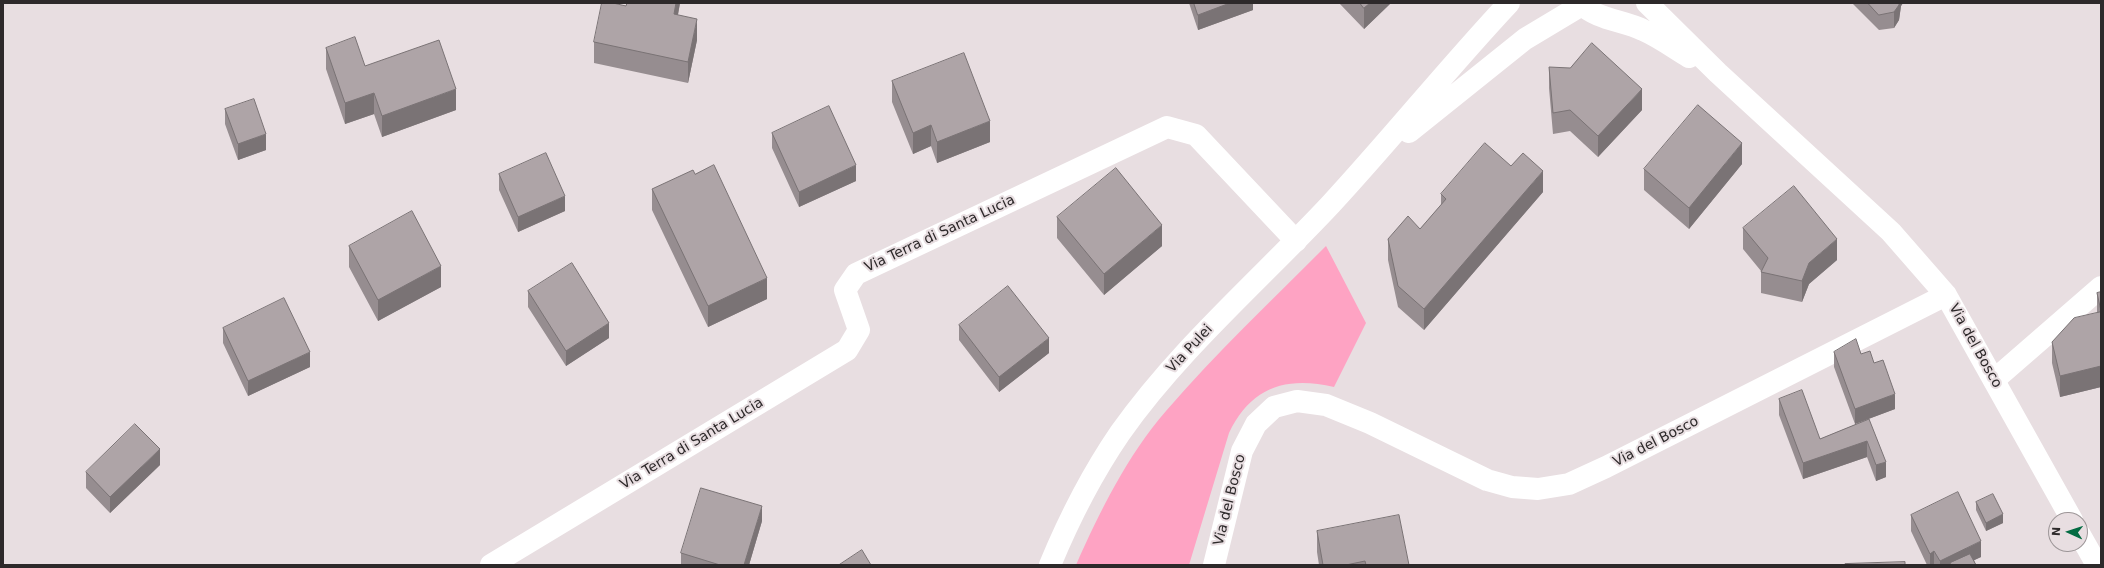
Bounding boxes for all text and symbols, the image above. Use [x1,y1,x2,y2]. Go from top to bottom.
street label: Via Terra di Santa Lucia [862,192,1018,276]
street label: Via del Bosco [1945,301,2005,391]
street label: Via Pulei [1164,321,1216,377]
street label: Via Terra di Santa Lucia [617,395,767,493]
street label: Via del Bosco [1610,413,1702,471]
street label: Via del Bosco [1211,452,1249,548]
north arrow [2048,512,2088,552]
text: N [2050,526,2063,536]

